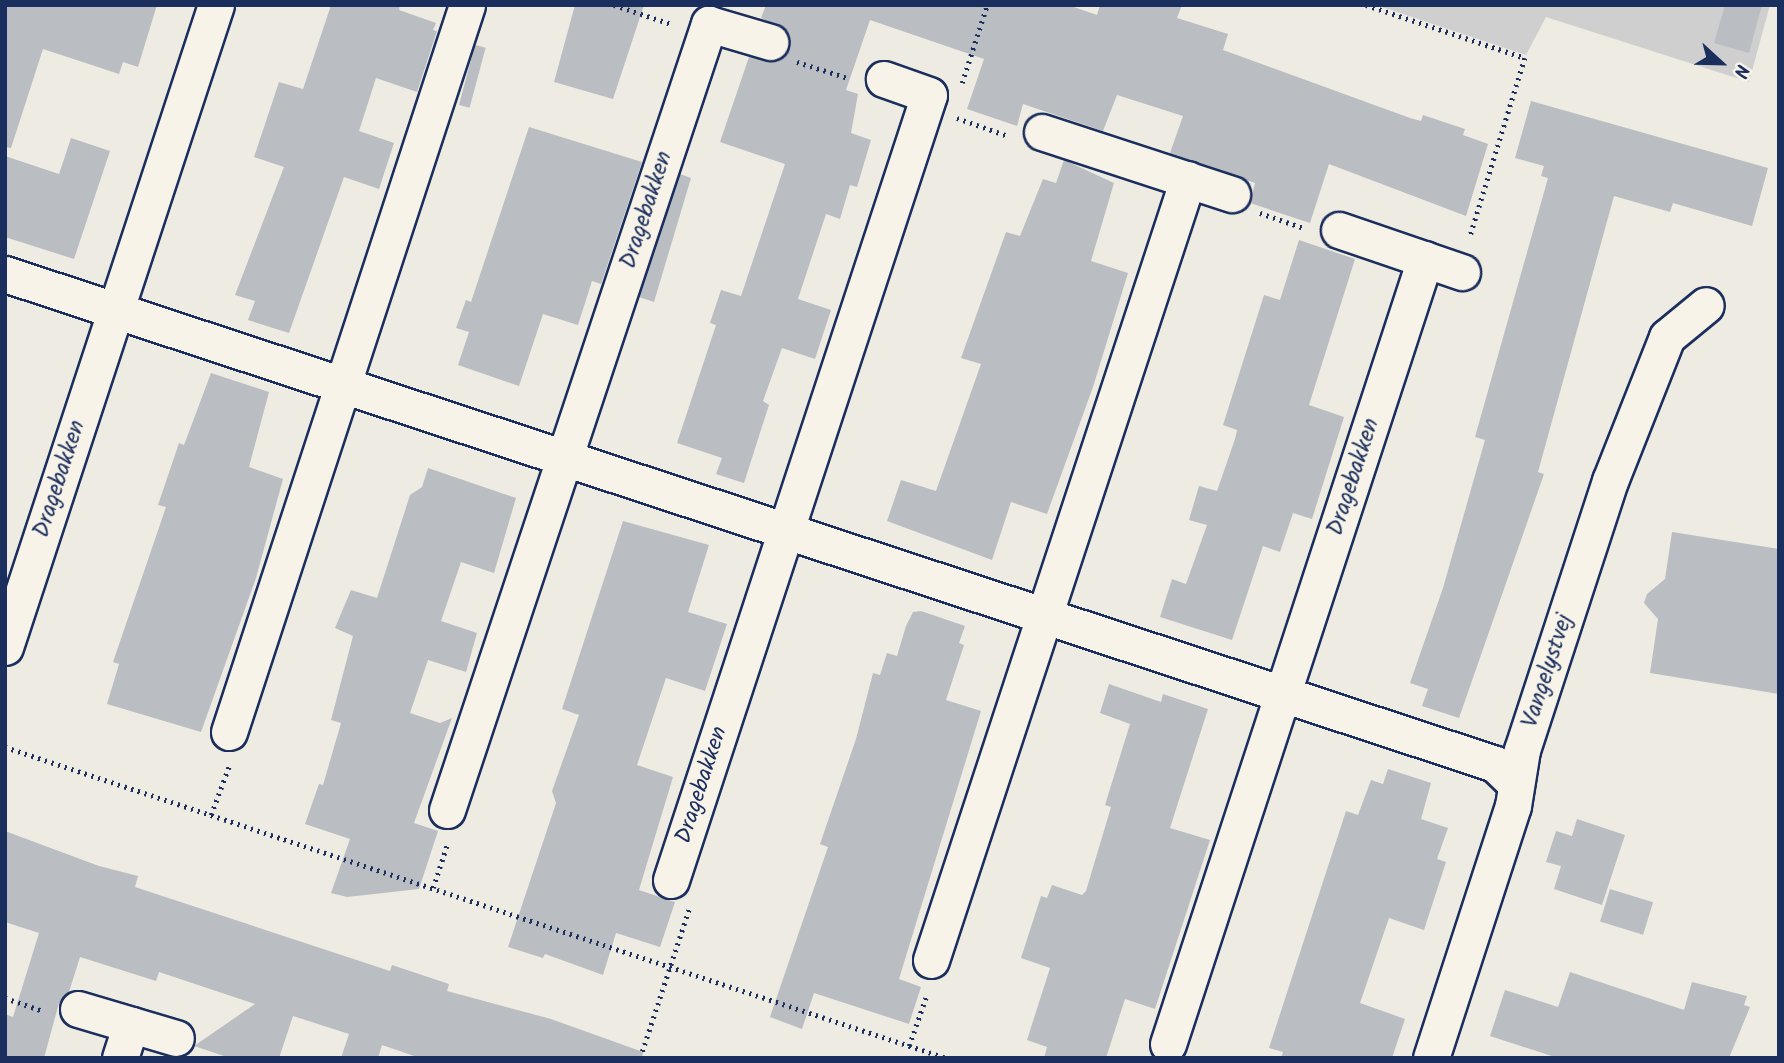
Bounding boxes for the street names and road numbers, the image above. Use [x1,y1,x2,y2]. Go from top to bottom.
street label: Dragebakken [615,148,679,272]
street label: Dragebakken [1322,415,1386,539]
street label: Dragebakken [28,417,92,541]
street label: Vangelystvej [1517,611,1579,731]
street label: Dragebakken [670,723,734,847]

